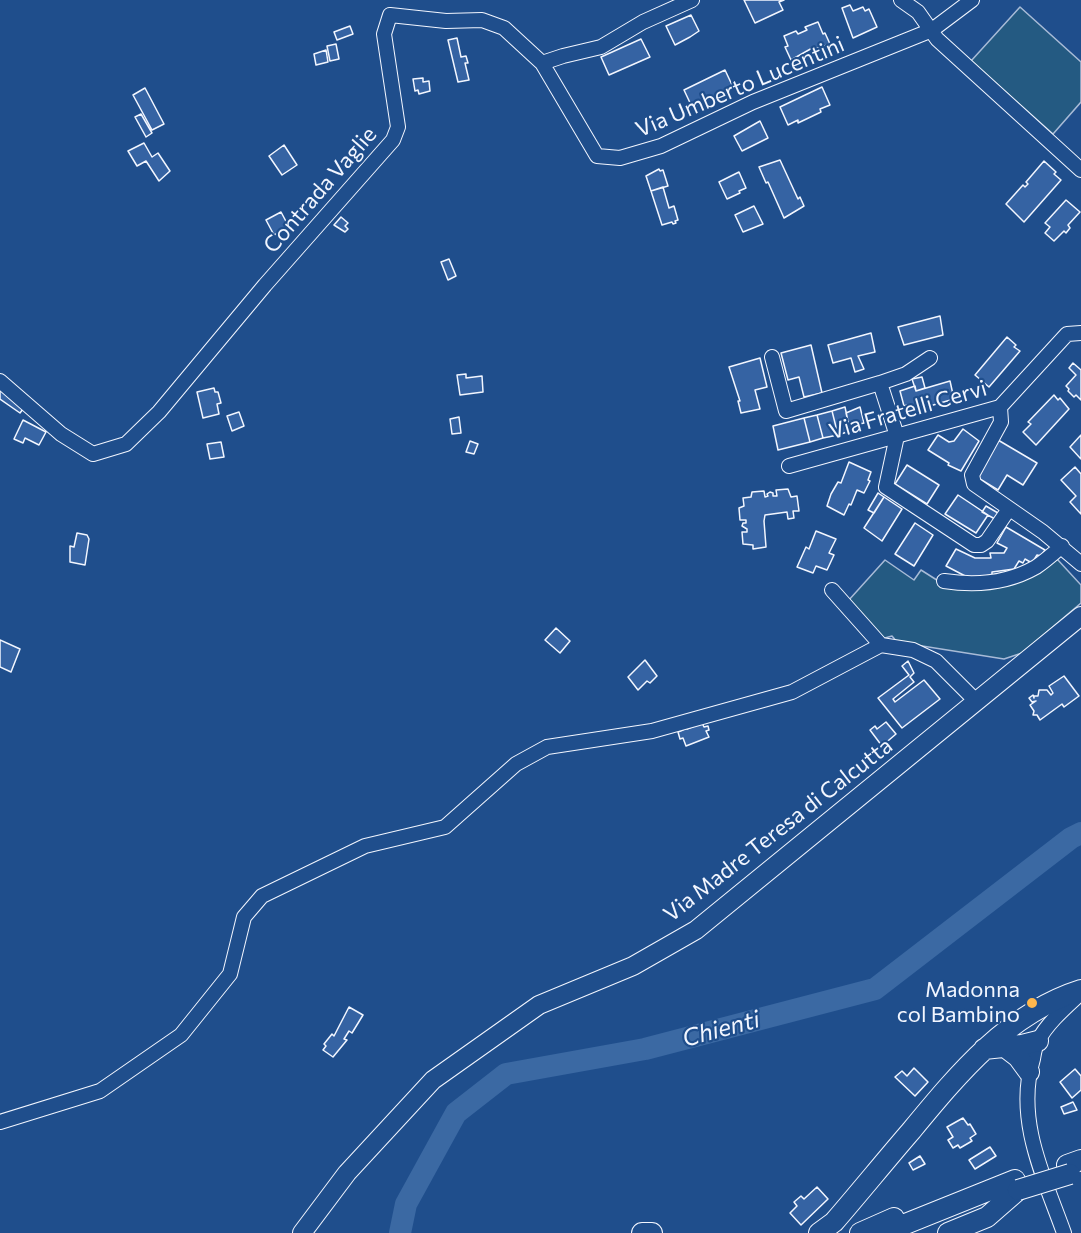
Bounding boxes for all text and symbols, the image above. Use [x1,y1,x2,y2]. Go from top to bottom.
street label: Via Umberto Lucentini [632,31,848,143]
street label: Contrada Vaglie [258,122,382,258]
street label: Via Fratelli Cervi [826,375,990,445]
street label: Via Madre Teresa di Calcutta [658,732,898,928]
place label: Madonna col Bambino [897,977,1020,1028]
marker: Madonna col Bambino [1025,996,1039,1010]
water label: Chienti [679,1005,763,1053]

